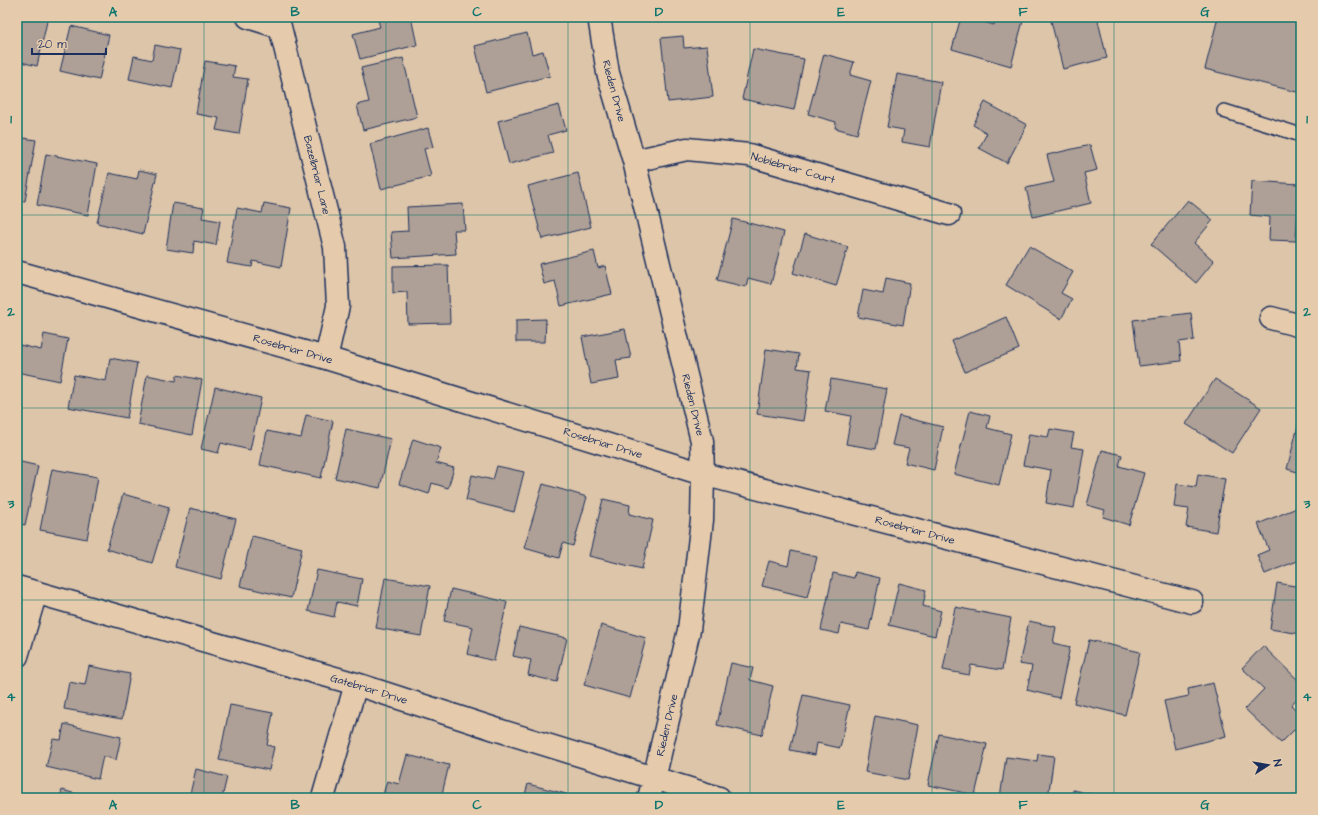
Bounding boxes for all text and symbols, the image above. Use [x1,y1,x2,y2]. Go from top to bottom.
text: A [109,3,118,21]
text: B [290,3,300,21]
text: C [472,3,482,21]
text: D [655,3,664,21]
text: E [837,3,845,21]
text: F [1018,3,1028,21]
text: G [1200,3,1210,21]
scale bar [32,30,106,56]
text: 20 m [38,36,67,53]
street label: Rieden Drive [599,58,629,124]
text: 1 [10,110,12,128]
text: 1 [1306,110,1308,128]
street label: Bazelbriar Lane [300,134,334,216]
street label: Noblebriar Court [749,149,837,187]
text: 2 [6,303,15,321]
text: 2 [1302,303,1311,321]
street label: Rosebriar Drive [252,330,335,368]
street label: Rieden Drive [678,372,708,438]
street label: Rosebriar Drive [562,424,644,462]
text: 3 [7,495,15,513]
text: 3 [1303,495,1311,513]
street label: Rosebriar Drive [873,512,957,548]
street label: Gatebriar Drive [328,670,410,708]
text: 4 [7,688,16,706]
text: 4 [1303,688,1312,706]
street label: Rieden Drive [653,692,681,758]
north arrow [1248,745,1288,785]
text: N [1269,758,1285,768]
text: A [109,796,118,814]
text: B [290,796,300,814]
text: C [472,796,482,814]
text: D [655,796,664,814]
text: E [837,796,845,814]
text: F [1018,796,1028,814]
text: G [1200,796,1210,814]

